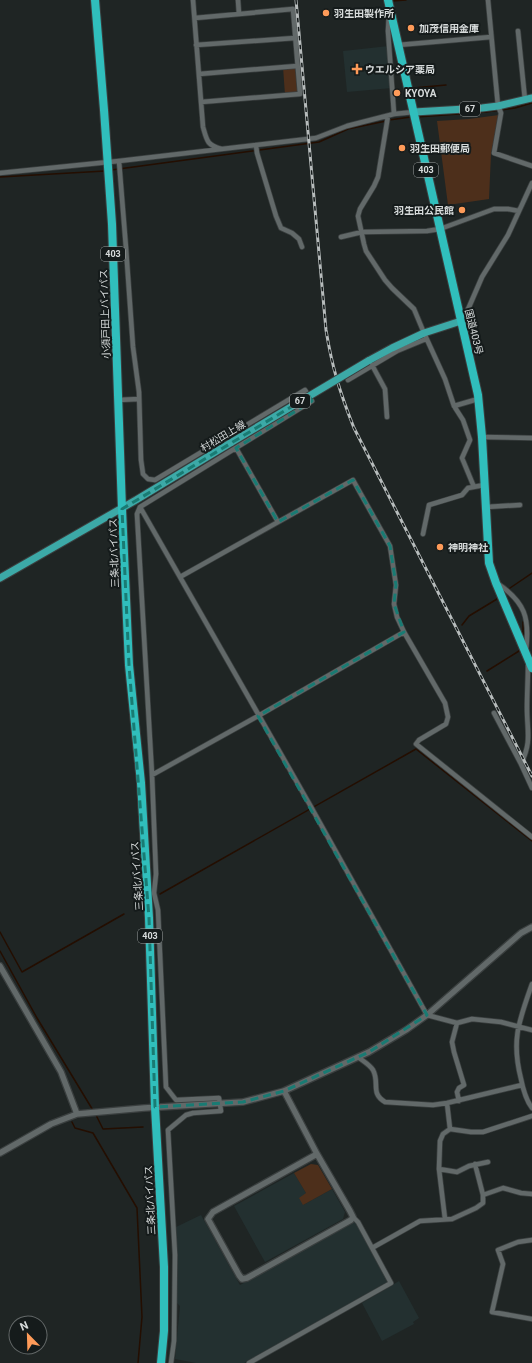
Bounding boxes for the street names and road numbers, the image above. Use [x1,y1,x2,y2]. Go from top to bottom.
road number: 67 [460,102,480,116]
road number: 403 [414,163,438,177]
road number: 403 [101,247,125,261]
street label: 小須戸田上バイパス [98,269,112,359]
street label: 国道403号 [463,308,485,356]
road number: 67 [290,394,310,408]
street label: 村松田上線 [199,418,247,454]
street label: 三条北バイパス [107,518,121,588]
street label: 三条北バイパス [129,841,145,911]
road number: 403 [138,929,162,943]
street label: 三条北バイパス [143,1165,157,1235]

